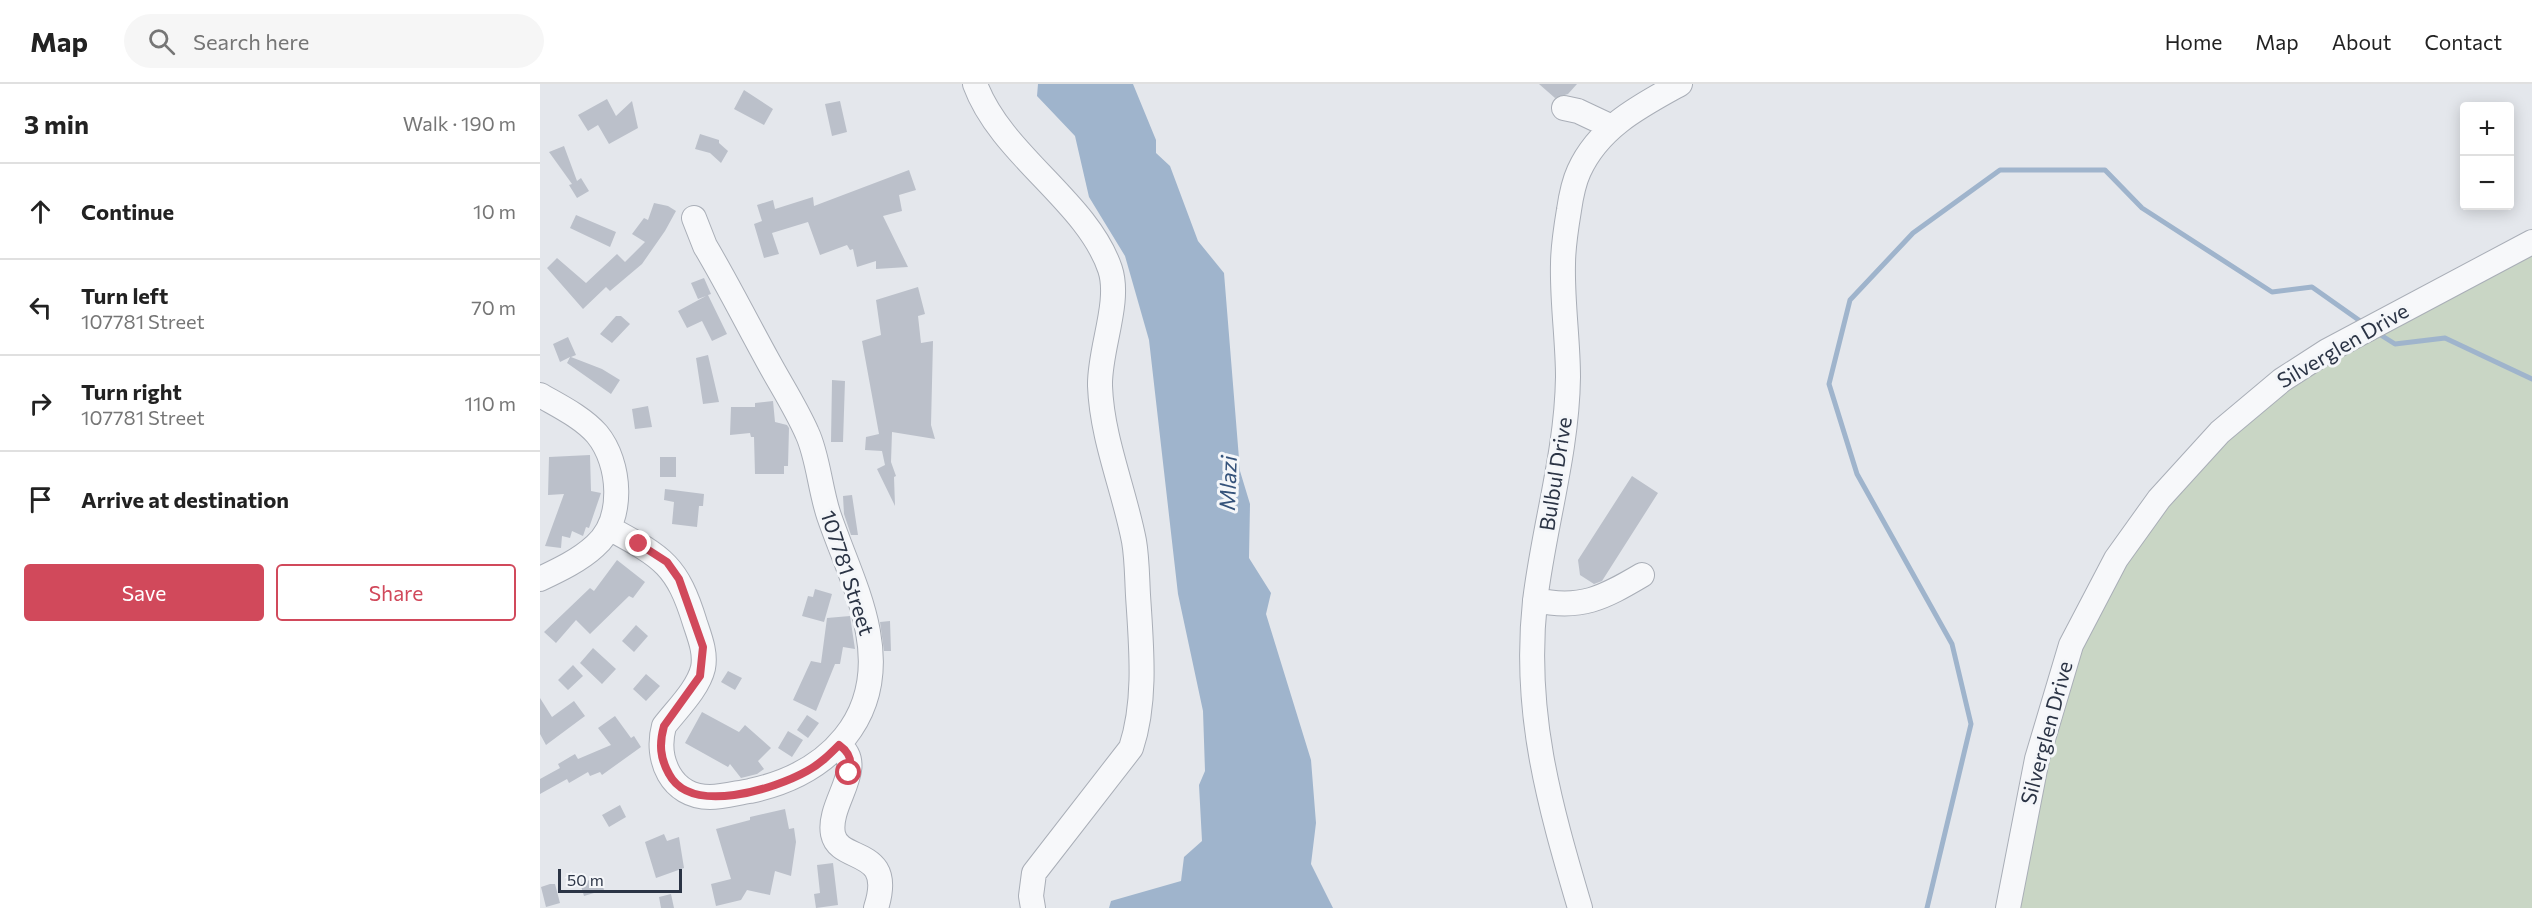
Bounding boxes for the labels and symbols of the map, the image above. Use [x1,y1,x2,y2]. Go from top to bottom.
street label: Silverglen Drive [2272,297,2412,392]
street label: Bulbul Drive [1533,415,1576,532]
water label: Mlazi [1213,454,1242,511]
street label: 107781 Street [816,507,880,638]
route end [625,530,651,556]
street label: Silverglen Drive [2014,658,2077,807]
route start [835,759,861,785]
scale bar [558,866,682,894]

